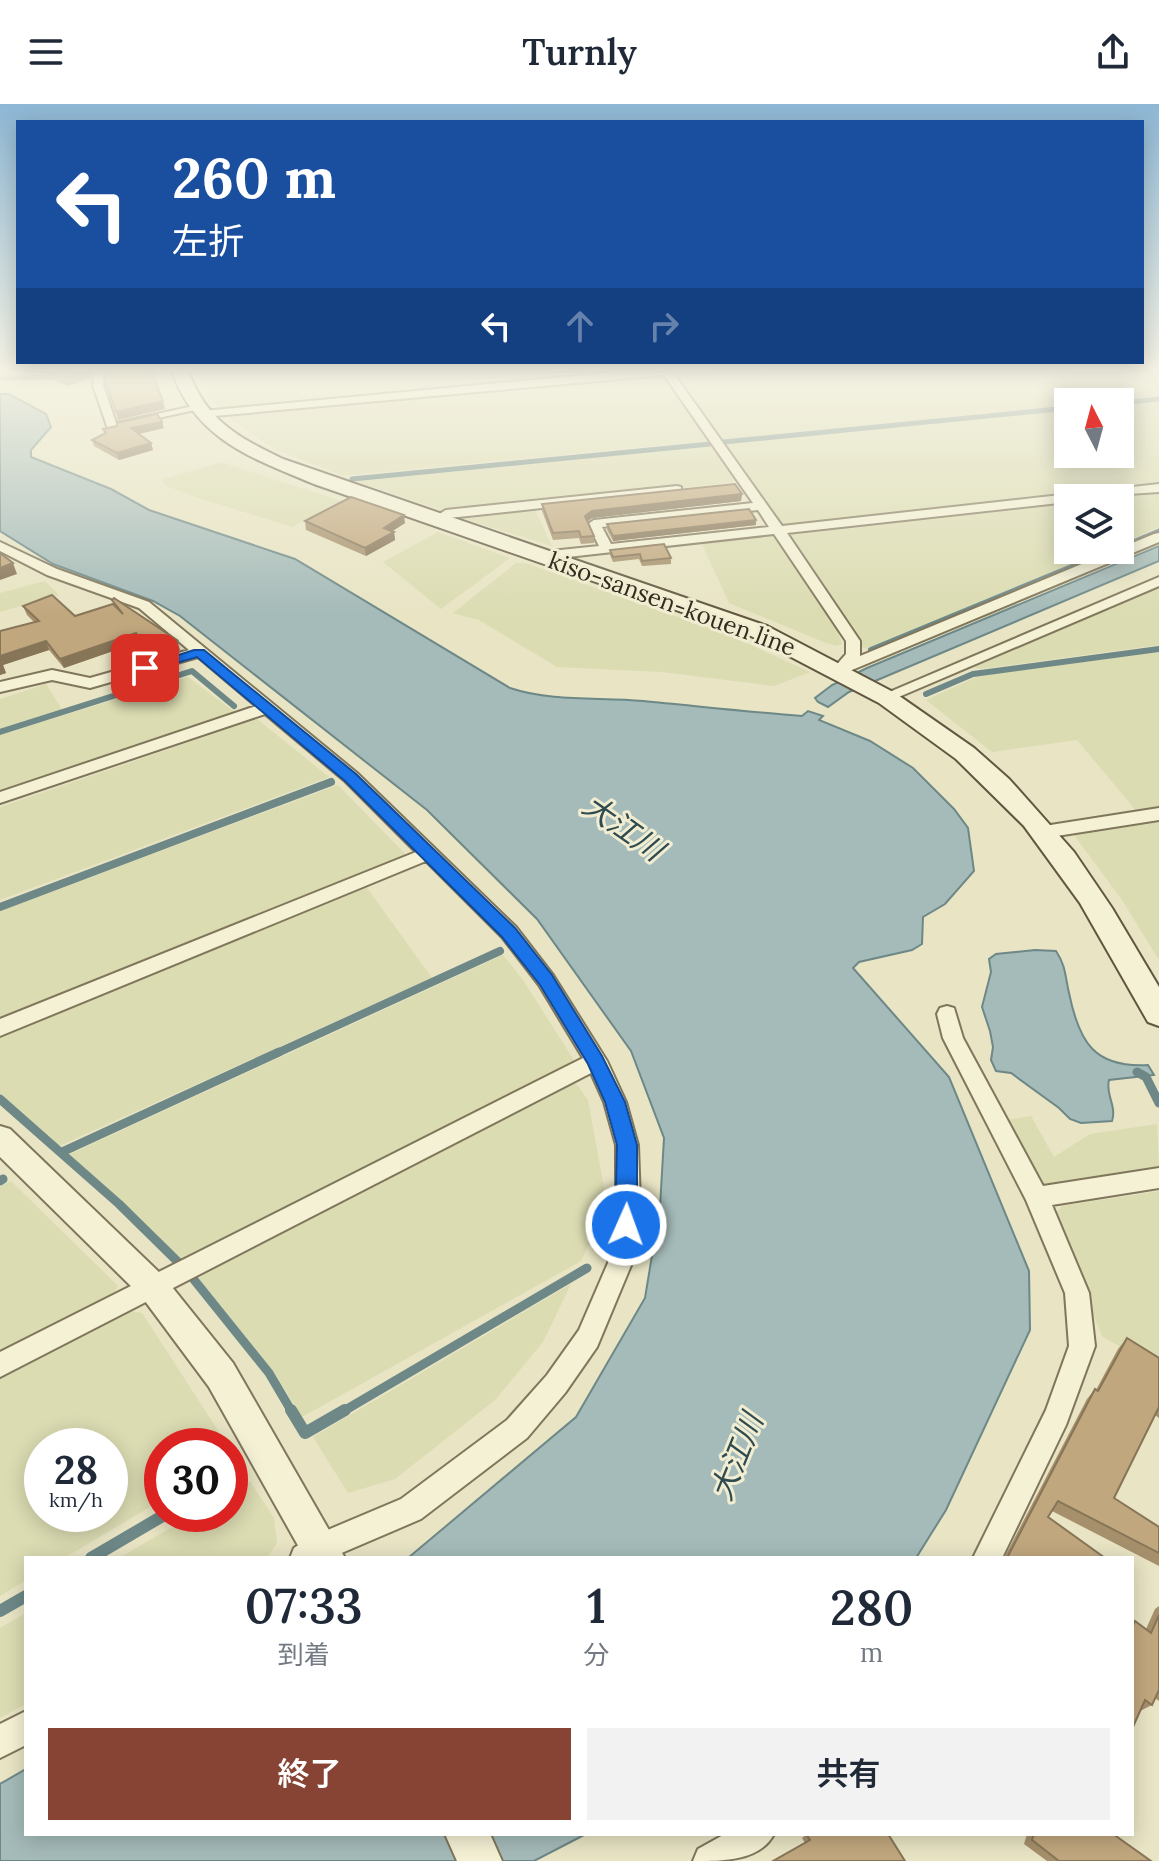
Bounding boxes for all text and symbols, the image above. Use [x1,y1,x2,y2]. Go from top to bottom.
text: Turnly [522,29,637,75]
icon: menu [24,30,68,74]
icon: share [1091,30,1135,74]
text: 260 m [172,142,336,213]
icon: left [40,152,144,256]
text: 左折 [172,218,244,264]
icon: left [474,304,518,348]
icon: ahead [558,304,602,348]
icon: right [642,304,686,348]
north arrow [1054,388,1134,468]
map controls [1054,388,1134,564]
button: layers [1054,484,1134,564]
street label: kiso-sansen-kouen line [544,544,800,663]
pin [111,634,179,702]
icon: arrive [123,646,167,690]
water label: 大江川 [576,786,674,870]
position arrow [584,1183,668,1267]
water label: 大江川 [702,1405,772,1505]
speed limit sign: 30 [144,1428,248,1532]
text: 28 [54,1444,98,1495]
text: km/h [49,1487,103,1512]
text: 07:33 [245,1575,363,1636]
text: 1 [587,1575,606,1636]
text: 280 [830,1577,913,1638]
text: m [860,1636,883,1669]
text: 到着 [278,1638,330,1671]
text: 分 [583,1638,609,1671]
button: 終了 [48,1728,571,1820]
button: 共有 [587,1728,1110,1820]

